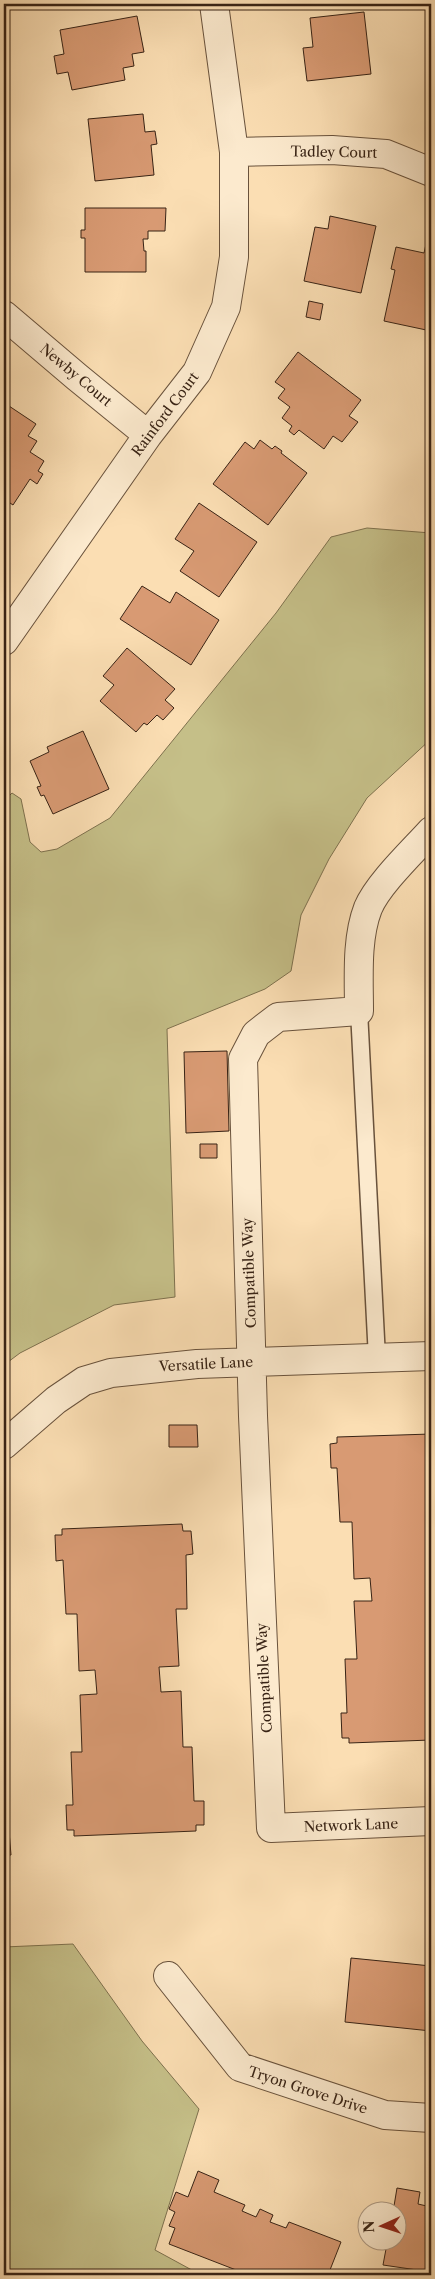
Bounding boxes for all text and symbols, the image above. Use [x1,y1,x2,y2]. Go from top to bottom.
street label: Tadley Court [290,142,378,162]
street label: Newby Court [36,340,116,410]
street label: Rainford Court [127,368,203,460]
street label: Compatible Way [238,1217,260,1328]
street label: Versatile Lane [158,1353,254,1376]
street label: Compatible Way [252,1622,276,1733]
street label: Network Lane [304,1814,399,1836]
street label: Tryon Grove Drive [246,2062,370,2118]
north arrow [358,2202,408,2252]
text: N [360,2220,378,2233]

